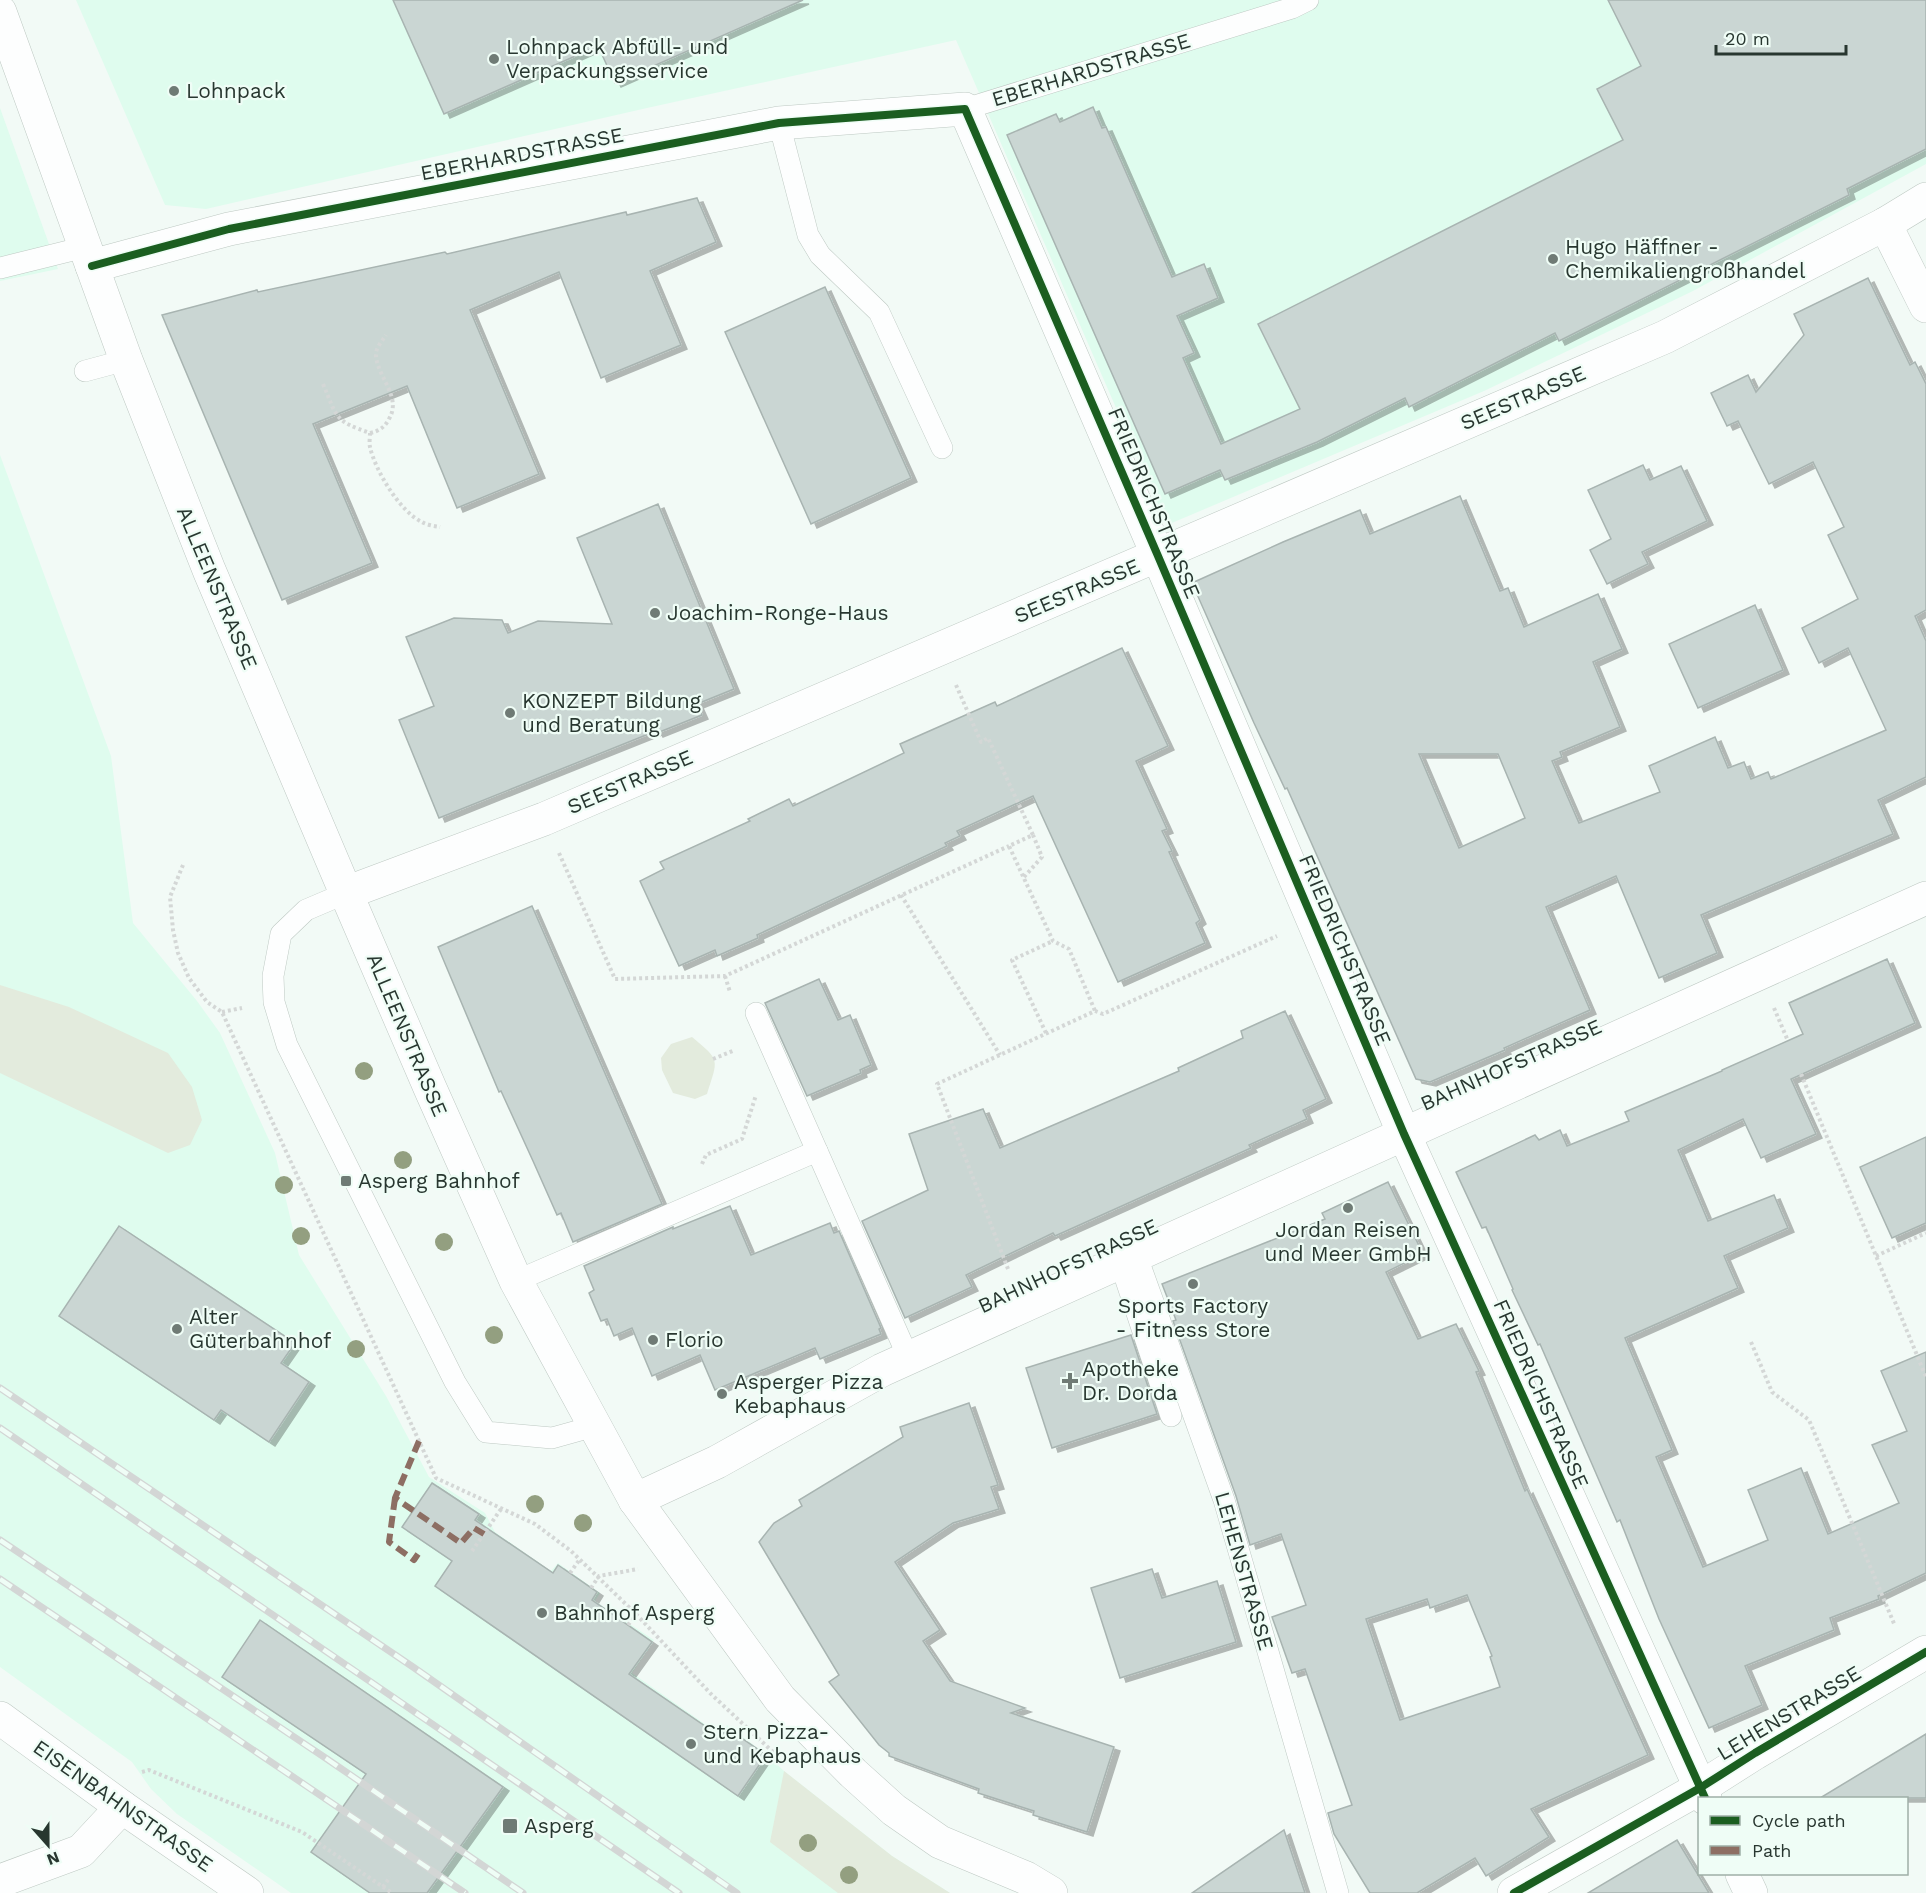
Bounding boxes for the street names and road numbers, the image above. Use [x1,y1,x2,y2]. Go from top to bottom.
street label: EBERHARDSTRASSE [989,27,1193,112]
street label: EBERHARDSTRASSE [418,122,626,185]
street label: SEESTRASSE [1456,360,1589,435]
street label: FRIEDRICHSTRASSE [1103,404,1206,602]
street label: ALLEENSTRASSE [172,503,263,673]
street label: SEESTRASSE [1010,553,1143,628]
street label: SEESTRASSE [563,744,696,819]
street label: FRIEDRICHSTRASSE [1294,851,1397,1049]
street label: ALLEENSTRASSE [362,950,453,1120]
street label: BAHNHOFSTRASSE [1416,1013,1605,1116]
street label: BAHNHOFSTRASSE [974,1213,1162,1318]
street label: FRIEDRICHSTRASSE [1488,1295,1595,1493]
street label: LEHENSTRASSE [1210,1489,1279,1653]
street label: LEHENSTRASSE [1712,1660,1865,1765]
street label: EISENBAHNSTRASSE [28,1734,218,1878]

